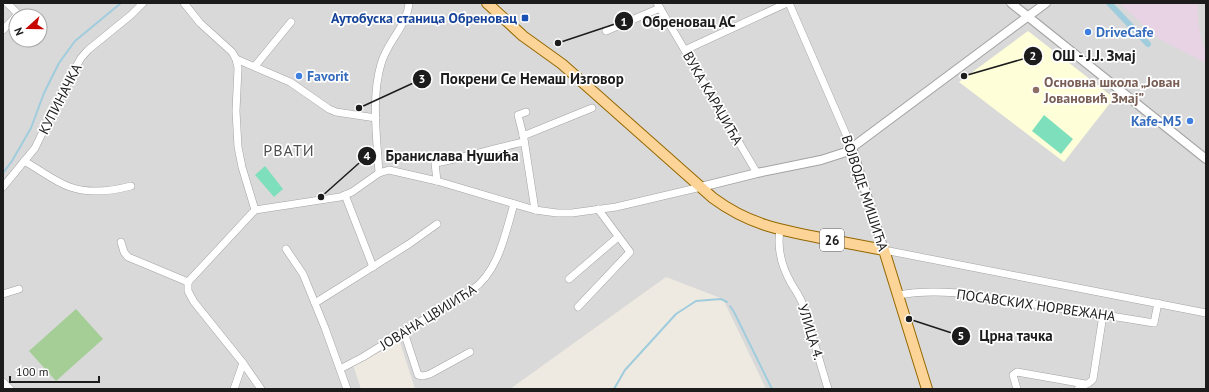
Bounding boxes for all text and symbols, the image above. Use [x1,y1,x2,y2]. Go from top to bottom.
north arrow [8,8,48,48]
callout: Обреновац АС [614,8,744,35]
place label: Аутобуска станица Обреновац [331,9,517,27]
text: Обреновац АС [642,12,736,31]
marker: Аутобуска станица Обреновац [520,13,530,23]
text: 1 [621,14,627,29]
place label: DriveCafe [1096,23,1154,41]
text: N [11,26,26,37]
marker: DriveCafe [1083,27,1093,37]
callout: ОШ - Ј.Ј. Змај [1023,43,1145,70]
text: ОШ - Ј.Ј. Змај [1052,46,1136,65]
street label: ВУКА КАРАЏИЋА [679,48,747,149]
text: 2 [1030,48,1036,63]
street label: КУПИНАЧКА [35,60,86,137]
callout: Покрени Се Немаш Изговор [412,66,632,93]
place label: Favorit [307,67,349,85]
text: Покрени Се Немаш Изговор [440,69,624,88]
marker: Favorit [294,71,304,81]
text: 3 [419,71,425,86]
place label: Основна школа „Јован Јовановић Змај” [1043,73,1180,107]
marker: Основна школа „Јован Јовановић Змај” [1031,85,1041,95]
place label: Kafe-M5 [1131,112,1182,130]
marker: Kafe-M5 [1185,116,1195,126]
street label: ВОЈВОДЕ МИШИЋА [838,133,892,254]
district label: РВАТИ [263,140,315,160]
callout: Бранислава Нушића [357,143,527,170]
text: Бранислава Нушића [385,146,519,165]
text: 4 [364,148,371,163]
road number: 26 [820,229,844,251]
street label: ЈОВАНА ЦВИЈИЋА [376,280,480,354]
street label: ПОСАВСКИХ НОРВЕЖАНА [955,285,1117,325]
street label: УЛИЦА 4. [794,302,828,362]
callout: Црна тачка [951,323,1061,350]
text: Црна тачка [979,326,1053,345]
text: 5 [958,328,964,343]
scale bar [10,358,99,384]
text: 100 m [16,364,49,379]

